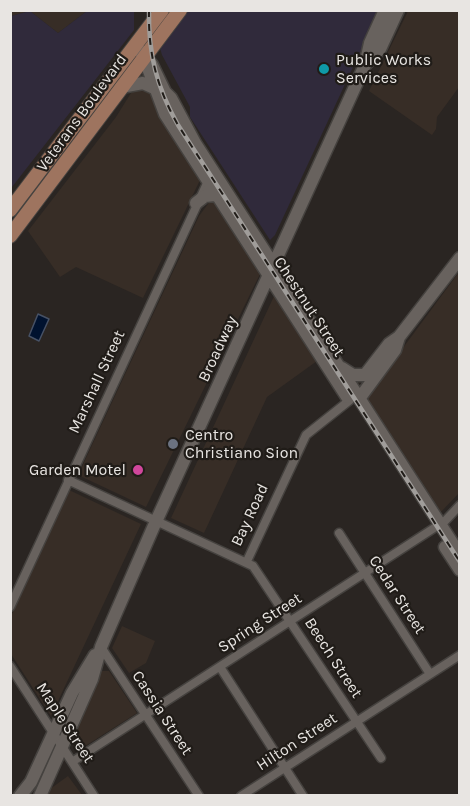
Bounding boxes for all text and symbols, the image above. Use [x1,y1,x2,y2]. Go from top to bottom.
street label: Veterans Boulevard [33,50,131,176]
place label: Public Works Services [336,50,431,88]
marker: Public Works Services [317,62,331,76]
street label: Chestnut Street [270,253,348,361]
street label: Broadway [194,313,242,385]
street label: Marshall Street [65,327,129,437]
place label: Centro Christiano Sion [185,425,298,463]
marker: Centro Christiano Sion [166,437,180,451]
place label: Garden Motel [29,460,126,480]
marker: Garden Motel [131,463,145,477]
street label: Bay Road [227,481,273,549]
street label: Cedar Street [364,552,430,638]
street label: Spring Street [215,589,305,657]
street label: Beech Street [300,614,366,702]
street label: Cassia Street [128,667,196,759]
street label: Maple Street [32,679,98,767]
street label: Hilton Street [253,709,341,775]

